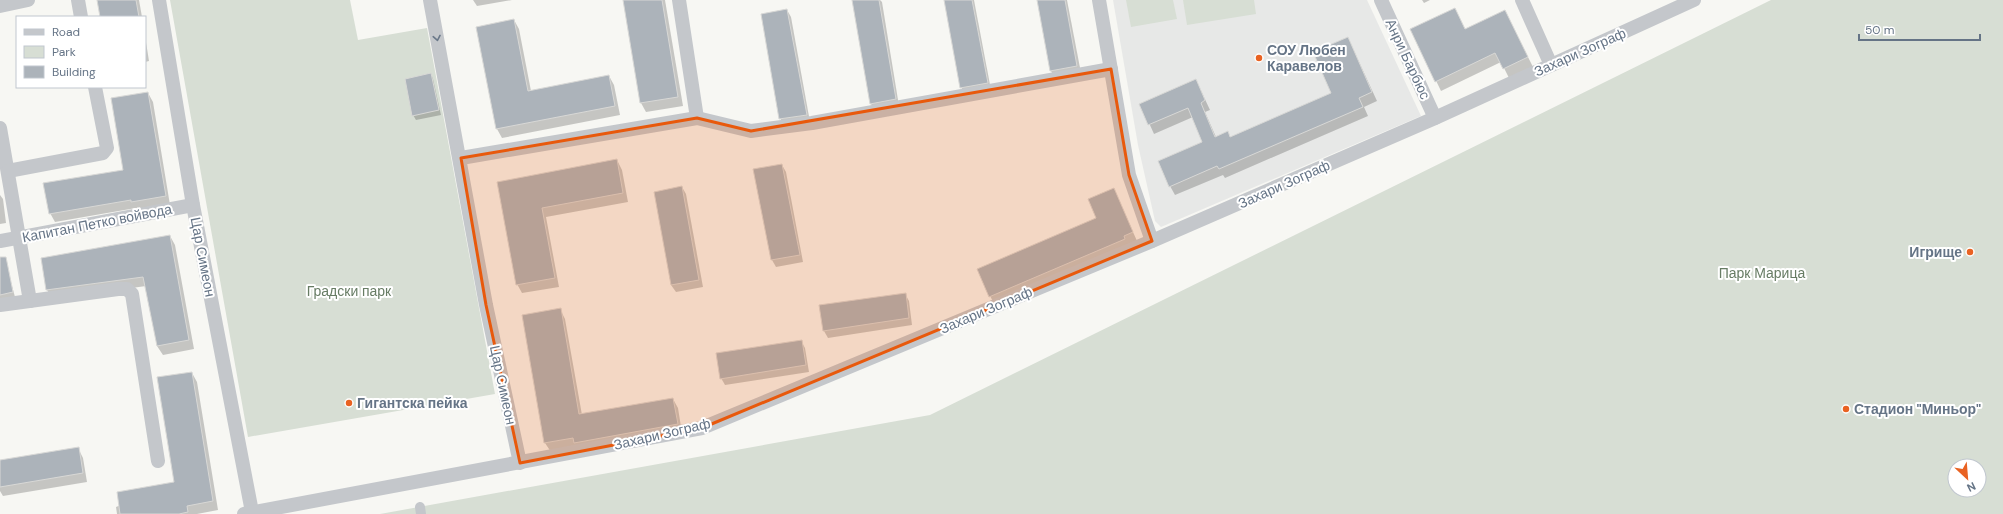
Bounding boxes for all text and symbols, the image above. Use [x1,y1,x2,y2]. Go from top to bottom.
legend [16,16,146,88]
street label: Анри Барбюс [1382,16,1434,102]
scale bar [1859,16,1980,42]
text: 50 m [1865,22,1894,38]
text: Road [52,24,80,40]
street label: Захари Зограф [1531,24,1629,80]
one-way arrow [432,35,441,42]
place label: СОУ Любен Каравелов [1267,41,1346,75]
text: Park [52,44,76,60]
marker: СОУ Любен Каравелов [1254,53,1264,63]
text: Building [52,64,96,80]
street label: Захари Зограф [1235,156,1333,212]
street label: Капитан Петко войвода [21,200,174,246]
street label: Цар Симеон [186,216,220,298]
place label: Игрище [1909,243,1962,261]
marker: Игрище [1965,247,1975,257]
park label: Парк Марица [1719,264,1805,282]
park label: Градски парк [307,282,392,300]
street label: Захари Зограф [937,282,1035,338]
street label: Цар Симеон [486,344,520,426]
place label: Гигантска пейка [357,394,468,412]
marker: Гигантска пейка [344,398,354,408]
place label: Стадион "Миньор" [1854,400,1981,418]
marker: Стадион "Миньор" [1841,404,1851,414]
street label: Захари Зограф [612,414,712,454]
north arrow [1947,458,1987,498]
text: N [1965,479,1978,495]

